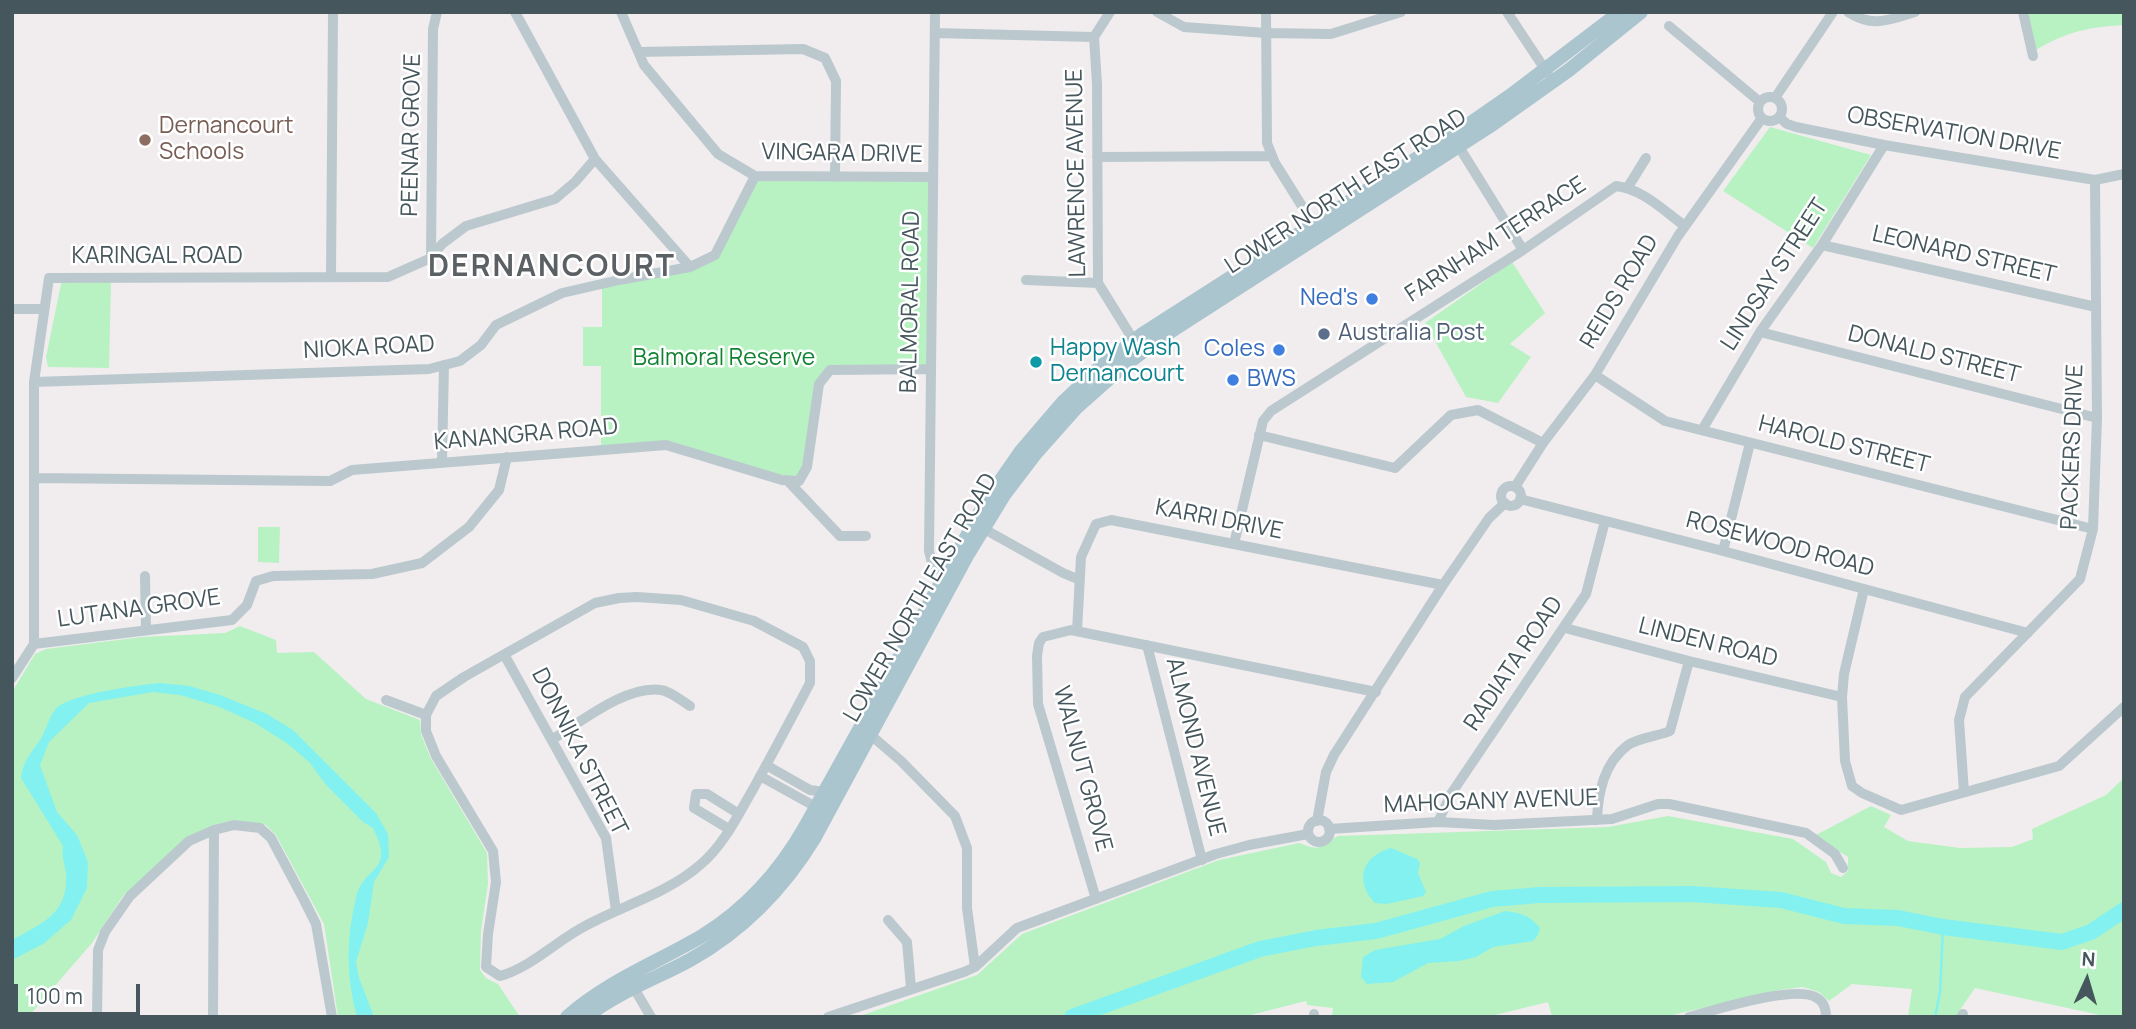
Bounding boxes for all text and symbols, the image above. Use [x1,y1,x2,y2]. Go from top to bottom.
street label: PEENAR GROVE [397,53,427,217]
street label: LAWRENCE AVENUE [1061,68,1093,278]
street label: OBSERVATION DRIVE [1845,102,2063,166]
street label: LOWER NORTH EAST ROAD [1220,104,1472,280]
place label: Dernancourt Schools [159,113,293,167]
marker: Dernancourt Schools [137,132,153,148]
street label: VINGARA DRIVE [761,139,923,169]
street label: FARNHAM TERRACE [1400,171,1592,309]
street label: LINDSAY STREET [1716,194,1834,356]
street label: BALMORAL ROAD [896,211,926,393]
street label: LEONARD STREET [1869,220,2059,290]
street label: REIDS ROAD [1575,230,1665,354]
street label: KARINGAL ROAD [71,243,243,271]
district label: DERNANCOURT [429,250,675,286]
place label: Ned's [1300,285,1358,313]
marker: Ned's [1364,291,1380,307]
place label: Australia Post [1338,320,1485,348]
street label: DONALD STREET [1845,320,2023,390]
marker: Australia Post [1316,326,1332,342]
street label: NIOKA ROAD [303,331,435,365]
place label: Happy Wash Dernancourt [1050,335,1184,389]
place label: Coles [1204,336,1265,364]
marker: Coles [1271,342,1287,358]
park label: Balmoral Reserve [633,345,815,373]
marker: Happy Wash Dernancourt [1028,354,1044,370]
street label: PACKERS DRIVE [2056,364,2090,530]
place label: BWS [1247,366,1296,394]
marker: BWS [1225,372,1241,388]
street label: HAROLD STREET [1755,410,1933,480]
street label: KANANGRA ROAD [433,413,619,457]
street label: LOWER NORTH EAST ROAD [838,469,1004,727]
street label: KARRI DRIVE [1153,494,1285,546]
street label: ROSEWOOD ROAD [1683,507,1877,583]
street label: LUTANA GROVE [56,584,222,634]
street label: RADIATA ROAD [1459,592,1569,736]
street label: LINDEN ROAD [1636,612,1780,674]
street label: ALMOND AVENUE [1159,655,1231,839]
street label: DONNIKA STREET [525,664,633,840]
street label: WALNUT GROVE [1047,683,1117,855]
street label: MAHOGANY AVENUE [1383,784,1599,820]
north arrow [2052,945,2122,1015]
text: N [2081,946,2096,972]
scale bar [18,970,144,1014]
text: 100 m [27,982,83,1010]

